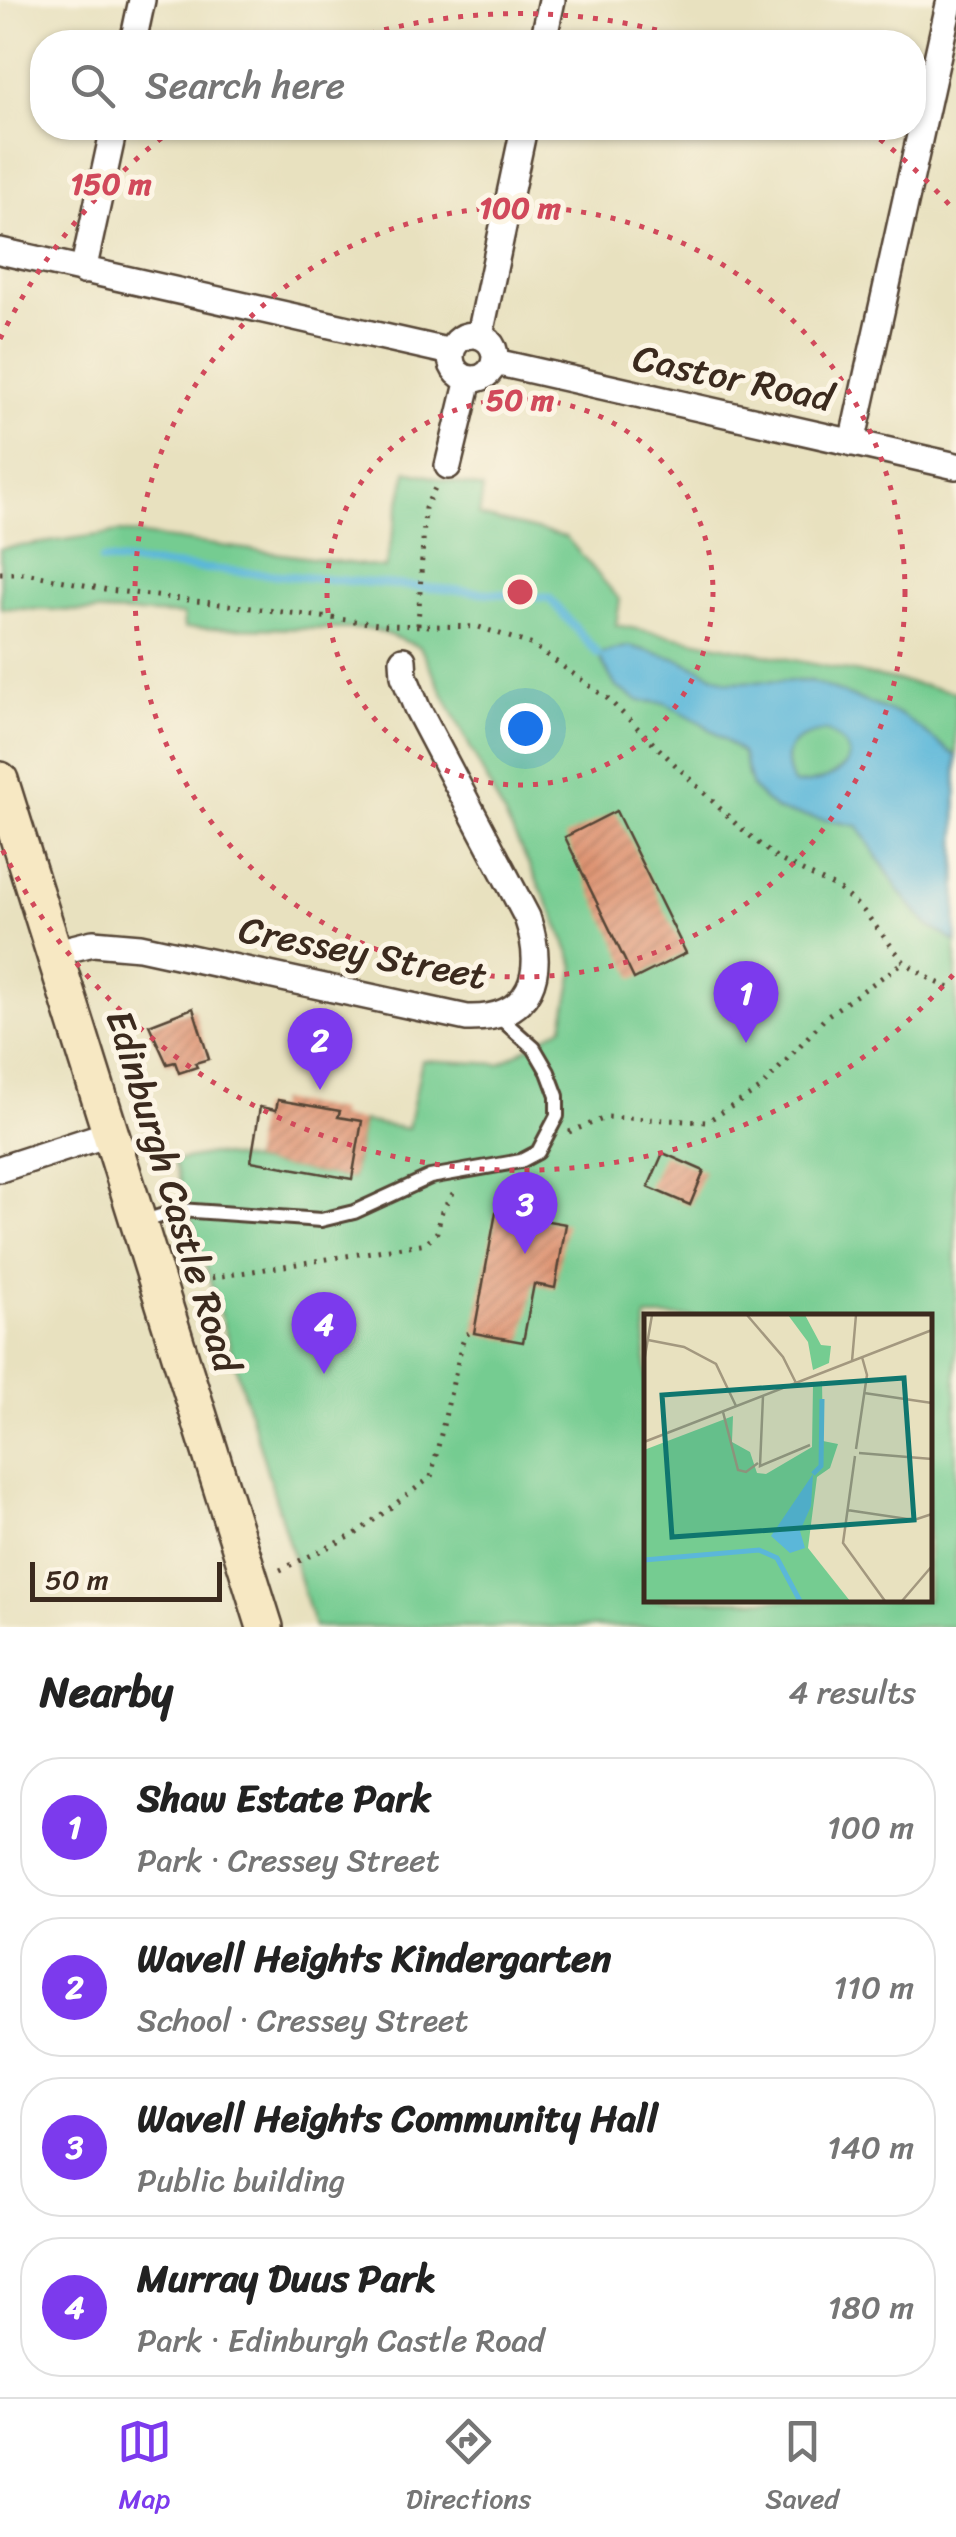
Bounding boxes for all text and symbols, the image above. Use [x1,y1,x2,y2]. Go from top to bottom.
search box [30,30,926,140]
text: Search here [145,52,345,119]
icon: search [65,58,120,113]
text: 150 m [71,157,152,211]
text: 100 m [479,181,561,235]
street label: Castor Road [627,324,842,432]
text: 50 m [486,373,554,427]
centre of rings [502,574,538,610]
your location [500,703,551,754]
street label: Cressey Street [233,896,493,1010]
pin: 1 [714,960,778,1043]
street label: Edinburgh Castle Road [86,1001,261,1383]
pin: 2 [288,1008,352,1090]
pin: 3 [492,1172,558,1254]
pin: 4 [292,1292,356,1374]
inset map [644,1314,931,1602]
text: 50 m [45,1555,109,1604]
scale bar [30,1557,222,1602]
text: Nearby [40,1655,173,1729]
text: 4 results [788,1664,916,1721]
text: Shaw Estate Park [137,1765,431,1832]
text: 1 [68,1799,81,1856]
text: 100 m [827,1799,914,1856]
text: Park · Cressey Street [137,1832,440,1889]
text: Wavell Heights Kindergarten [137,1925,611,1992]
text: 2 [65,1959,84,2016]
text: 110 m [833,1959,914,2016]
text: School · Cressey Street [137,1992,469,2049]
text: Wavell Heights Community Hall [137,2085,658,2152]
text: 3 [66,2119,83,2176]
text: 140 m [827,2119,914,2176]
text: Public building [137,2152,345,2209]
text: Murray Duus Park [137,2245,436,2312]
text: 4 [64,2279,85,2336]
text: 180 m [828,2279,914,2336]
text: Park · Edinburgh Castle Road [137,2312,544,2369]
tab: Map [117,2414,172,2523]
tab: Directions [406,2414,531,2523]
tab: Saved [765,2414,839,2523]

